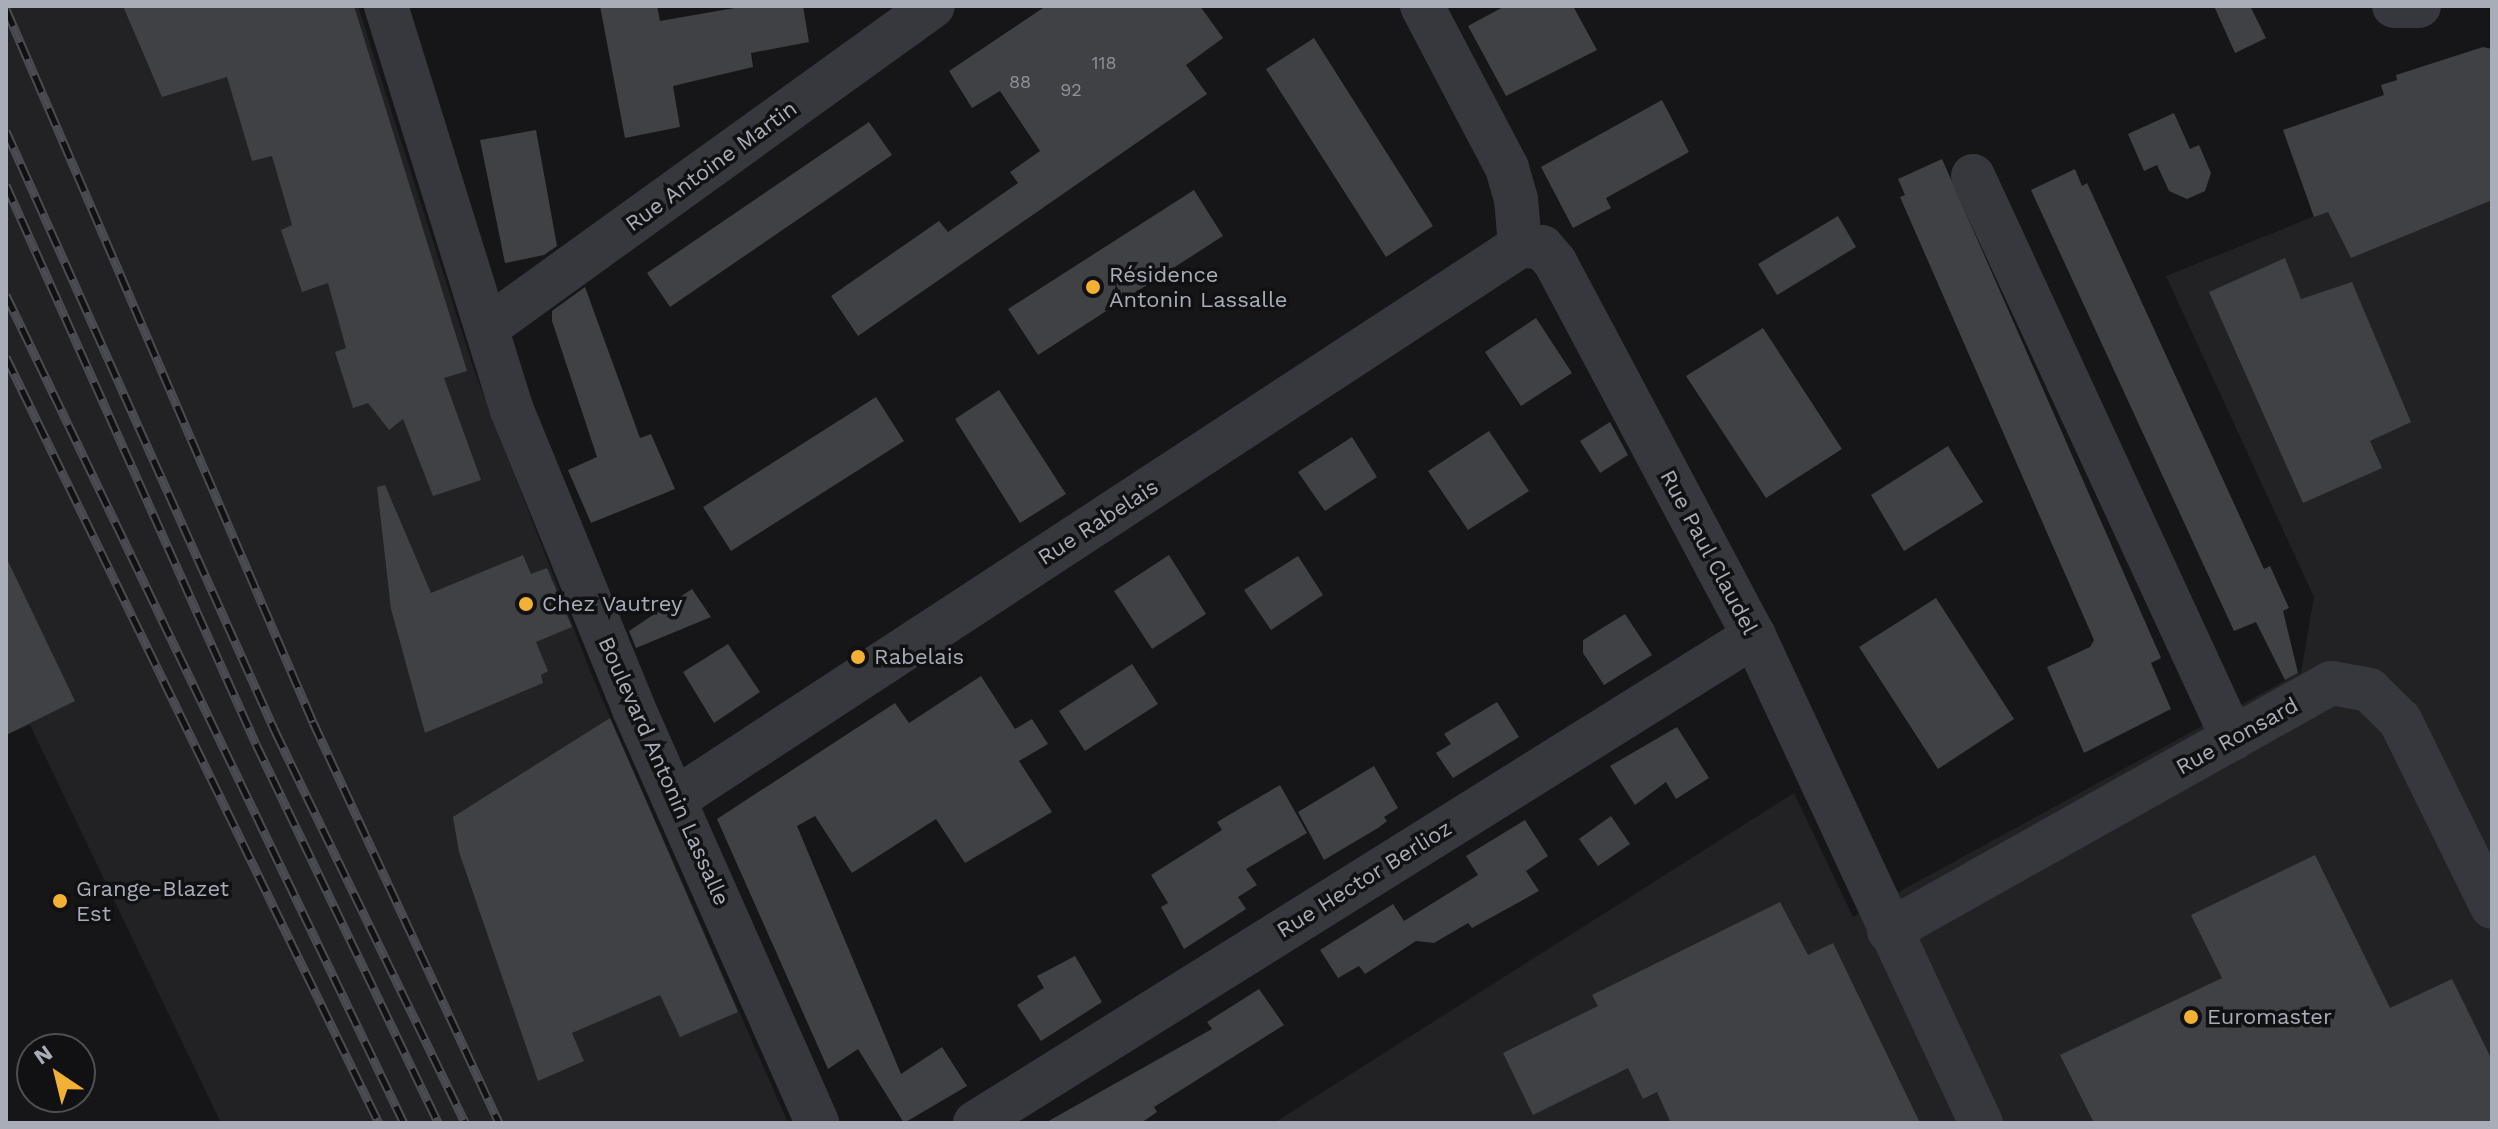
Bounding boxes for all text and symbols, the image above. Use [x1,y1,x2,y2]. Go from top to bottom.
house number: 118 [1091,52,1117,74]
house number: 88 [1009,71,1031,93]
house number: 92 [1060,79,1082,101]
street label: Rue Antoine Martin [620,95,802,237]
place label: Résidence Antonin Lassalle [1109,261,1287,312]
marker: Résidence Antonin Lassalle [1084,278,1102,296]
street label: Rue Paul Claudel [1654,465,1764,639]
street label: Rue Rabelais [1033,473,1163,571]
place label: Chez Vautrey [542,591,683,617]
marker: Chez Vautrey [517,595,535,613]
street label: Boulevard Antonin Lassalle [593,632,735,910]
place label: Rabelais [874,644,964,670]
marker: Rabelais [849,648,867,666]
street label: Rue Ronsard [2171,692,2303,780]
street label: Rue Hector Berlioz [1272,814,1456,944]
place label: Grange-Blazet Est [76,875,229,926]
marker: Grange-Blazet Est [51,892,69,910]
place label: Euromaster [2207,1004,2332,1030]
marker: Euromaster [2182,1008,2200,1026]
north arrow [16,1033,96,1113]
text: N [29,1040,57,1069]

